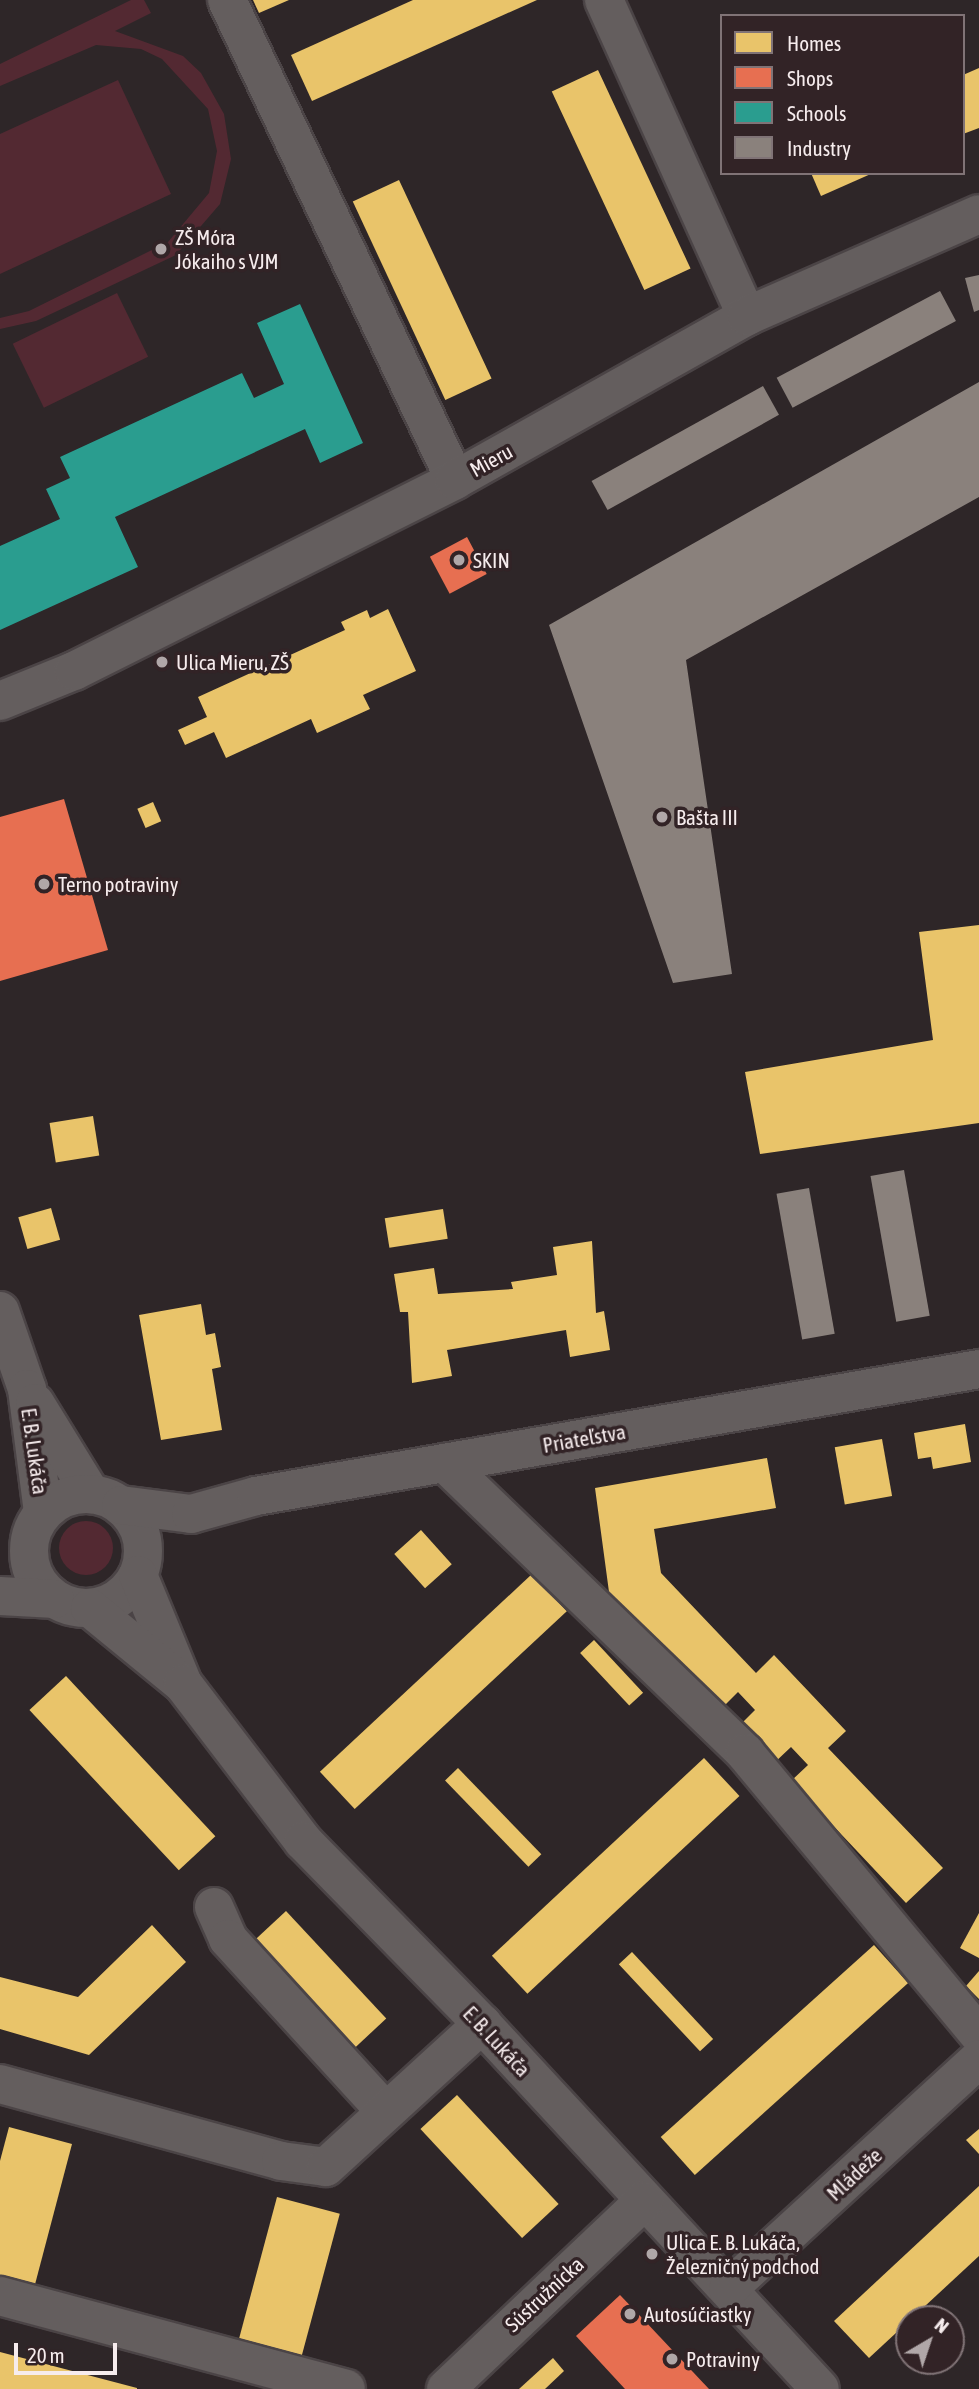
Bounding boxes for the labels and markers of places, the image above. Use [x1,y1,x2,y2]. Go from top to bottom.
place label: ZŠ Móra Jókaiho s VJM [175,224,279,274]
marker: ZŠ Móra Jókaiho s VJM [153,241,169,257]
place label: SKIN [473,547,510,573]
marker: SKIN [451,552,467,568]
place label: Ulica Mieru, ZŠ [176,649,289,675]
marker: Ulica Mieru, ZŠ [154,654,170,670]
place label: Bašta III [676,804,738,830]
marker: Bašta III [654,809,670,825]
place label: Terno potraviny [58,871,178,897]
marker: Terno potraviny [36,876,52,892]
place label: Ulica E. B. Lukáča, Železničný podchod [666,2229,819,2279]
marker: Ulica E. B. Lukáča, Železničný podchod [644,2246,660,2262]
place label: Autosúčiastky [644,2301,751,2327]
marker: Autosúčiastky [622,2306,638,2322]
place label: Potraviny [686,2346,760,2372]
marker: Potraviny [664,2351,680,2367]

